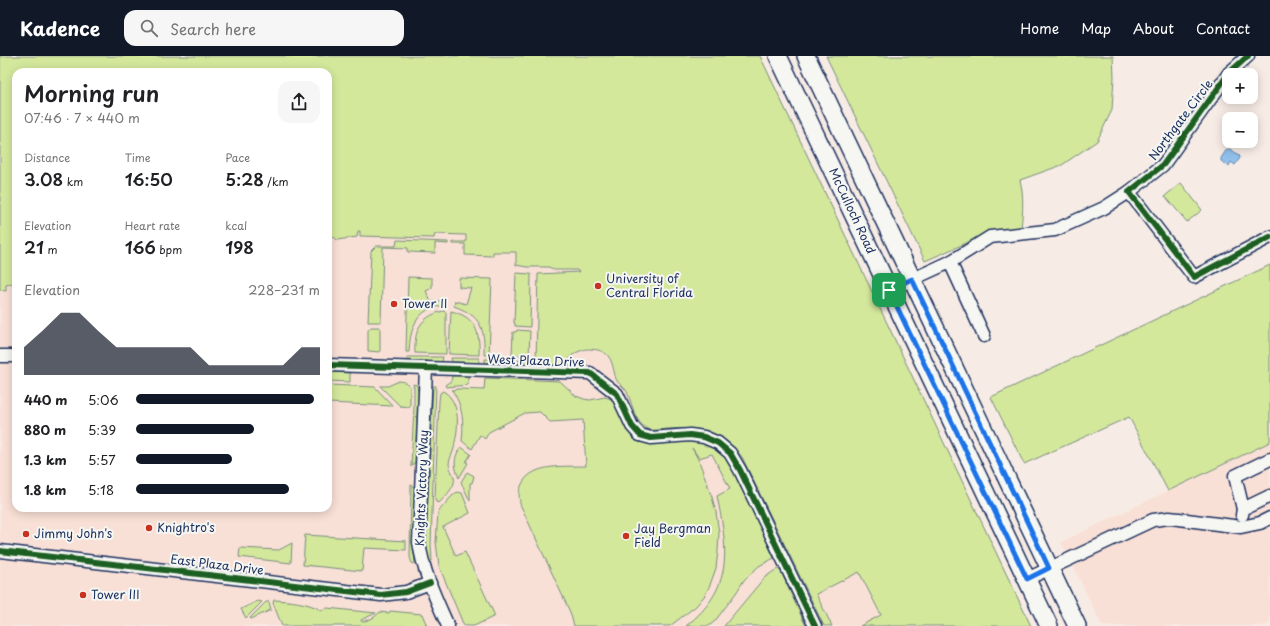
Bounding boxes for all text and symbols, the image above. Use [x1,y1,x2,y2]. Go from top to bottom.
search box [124,10,404,46]
text: Kadence [20,14,100,42]
icon: search [138,17,160,39]
text: Search here [170,17,256,40]
text: Home [1020,18,1059,39]
text: Map [1081,18,1111,39]
text: About [1133,18,1174,39]
text: Contact [1196,18,1250,39]
map controls [1222,68,1258,148]
button: + [1222,68,1258,104]
street label: Northgate Circle [1144,75,1217,164]
text: Morning run [24,76,159,109]
button: share [278,81,320,123]
text: 07:46 · 7 × 440 m [24,108,140,127]
button: − [1222,112,1258,148]
text: Distance [24,149,70,166]
text: Time [125,149,151,166]
text: Pace [225,149,250,166]
street label: McCulloch Road [825,165,881,256]
text: 3.08 [24,166,63,192]
text: 16:50 [125,166,173,192]
text: 5:28 [225,166,264,192]
text: km [63,173,83,190]
text: /km [264,173,288,190]
text: Elevation [24,217,71,234]
text: Heart rate [125,217,180,234]
text: kcal [225,217,247,234]
text: 21 [24,234,44,260]
text: 166 [125,234,156,260]
text: 198 [225,234,254,260]
text: m [44,241,58,258]
text: bpm [156,241,182,258]
place label: University of Central Florida [606,269,693,301]
pin [872,273,906,307]
icon: arrive [878,279,900,301]
text: Elevation [24,280,80,299]
text: 228–231 m [248,280,320,299]
marker: University of Central Florida [593,281,603,291]
place label: Tower II [402,294,447,312]
marker: Tower II [389,299,399,309]
street label: West Plaza Drive [487,349,585,371]
text: 440 m [24,390,67,409]
text: 5:06 [88,390,119,409]
text: 880 m [24,420,66,439]
text: 5:39 [88,420,116,439]
street label: Knights Victory Way [410,429,432,547]
text: 1.3 km [24,450,67,469]
text: 5:57 [88,450,116,469]
text: 1.8 km [24,480,66,499]
text: 5:18 [88,480,114,499]
place label: Knightro's [157,518,215,536]
place label: Jay Bergman Field [634,519,711,551]
marker: Knightro's [144,523,154,533]
place label: Jimmy John's [34,524,113,542]
marker: Jimmy John's [21,529,31,539]
marker: Jay Bergman Field [621,531,631,541]
street label: East Plaza Drive [169,549,265,579]
place label: Tower III [91,585,140,603]
marker: Tower III [78,590,88,600]

